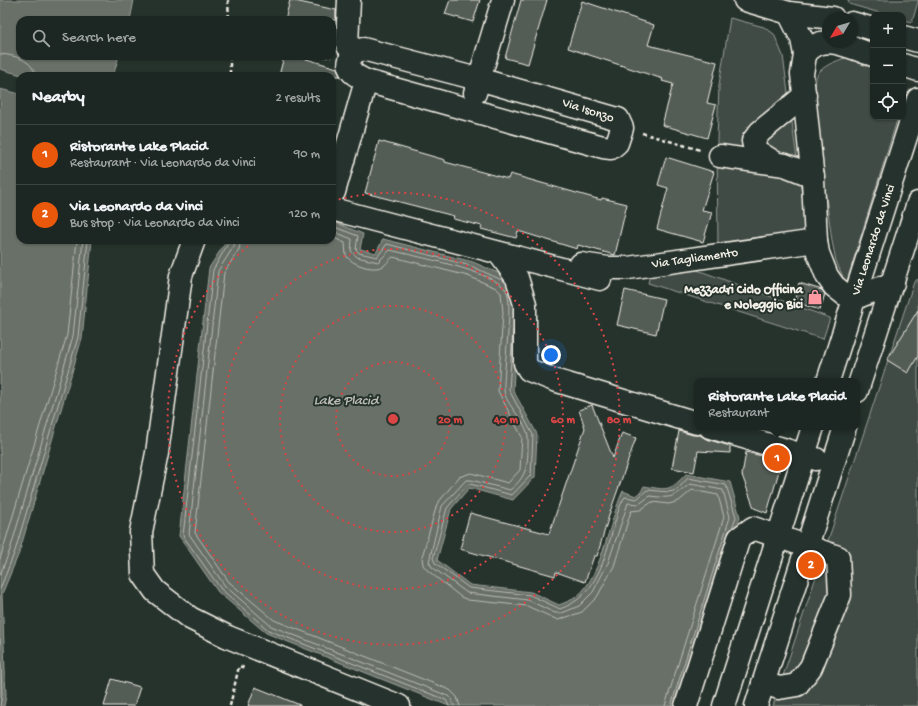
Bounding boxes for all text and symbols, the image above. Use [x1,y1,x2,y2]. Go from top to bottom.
north arrow [822,12,858,48]
map controls [870,12,906,120]
button: + [870,12,906,48]
search box [16,16,336,60]
icon: search [30,27,52,49]
text: Search here [62,29,136,47]
button: − [870,48,906,84]
button: locate [870,84,906,120]
text: Nearby [32,88,85,108]
text: 2 results [275,91,320,106]
street label: Via Isonzo [559,95,616,126]
text: Ristorante Lake Placid [70,138,208,156]
text: 1 [42,147,48,162]
text: 90 m [294,147,320,162]
text: Restaurant · Via Leonardo da Vinci [70,156,256,171]
street label: Via Leonardo da Vinci [849,183,899,298]
text: Via Leonardo da Vinci [70,198,203,216]
text: 2 [42,207,48,222]
text: 120 m [289,207,320,222]
text: Bus stop · Via Leonardo da Vinci [70,216,239,231]
street label: Via Tagliamento [650,245,739,273]
place label: Mezzadri Ciclo Officina e Noleggio Bici [684,282,804,313]
shop icon: Mezzadri Ciclo Officina e Noleggio Bici [806,288,824,306]
your location [541,345,561,365]
popup [694,378,860,430]
text: Ristorante Lake Placid [708,388,846,406]
water label: Lake Placid [314,393,380,410]
text: Restaurant [708,406,768,421]
centre of rings [386,412,400,426]
text: 20 m [438,414,463,428]
text: 40 m [493,414,518,428]
text: 60 m [551,414,576,428]
text: 80 m [607,414,632,428]
pin: 1 [764,443,790,473]
pin: 2 [798,550,824,580]

